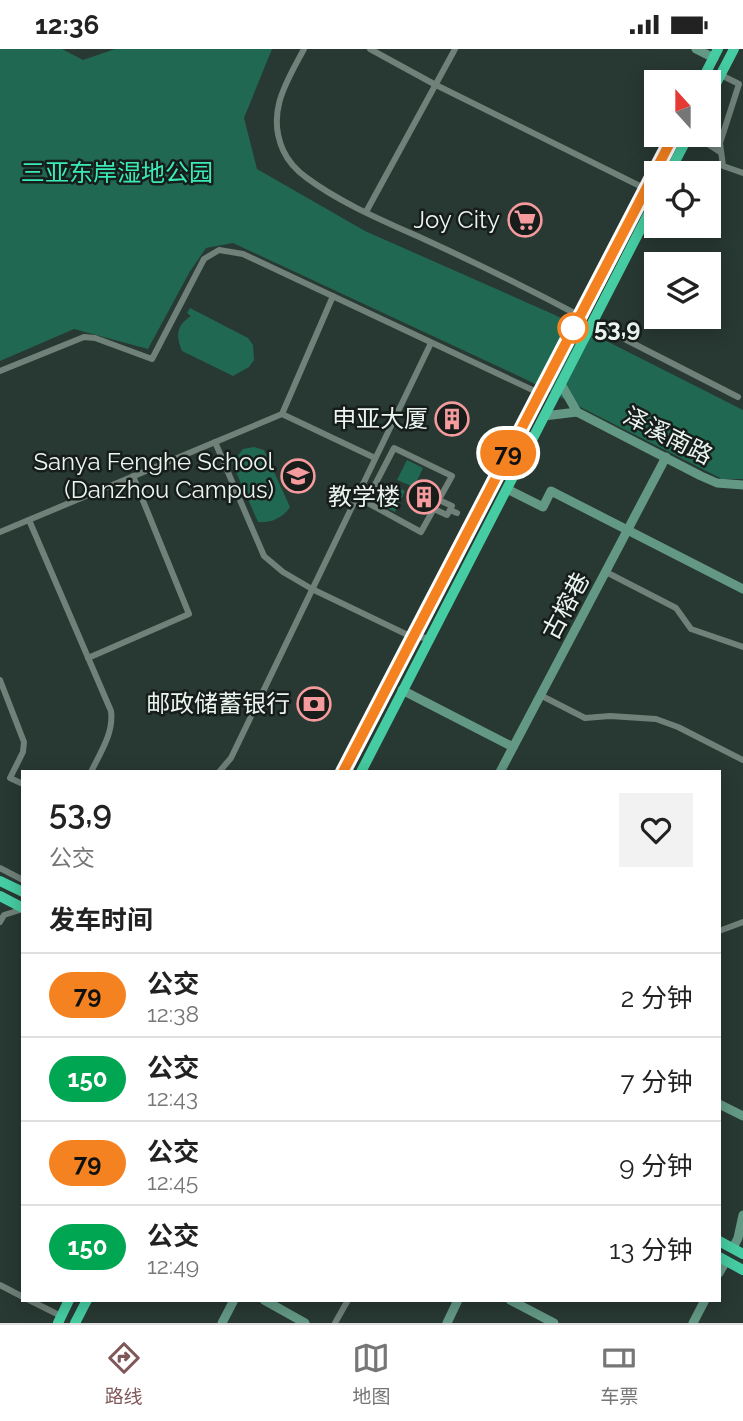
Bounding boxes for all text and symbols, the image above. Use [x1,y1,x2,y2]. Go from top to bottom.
text: 12:36 [35,10,99,40]
north arrow [644,70,721,147]
map controls [644,70,721,329]
park label: 三亚东岸湿地公园 [21,158,213,187]
button: locate [644,161,721,238]
supermarket icon: Joy City [506,201,544,239]
place label: Joy City [414,205,500,234]
button: layers [644,252,721,329]
marker: 53,9 [558,313,588,343]
place label: 53,9 [594,313,640,342]
building icon: 申亚大厦 [433,400,471,438]
street label: 泽溪南路 [619,401,718,470]
place label: 申亚大厦 [332,404,428,433]
line badge: 79 [476,430,540,476]
text: 79 [494,438,522,467]
place label: Sanya Fenghe School (Danzhou Campus) [33,447,274,504]
school or university icon: Sanya Fenghe School (Danzhou Campus) [279,457,317,495]
building icon: 教学楼 [405,478,443,516]
place label: 教学楼 [328,482,400,511]
street label: 古榕巷 [536,567,595,644]
bank icon: 邮政储蓄银行 [295,685,333,723]
place label: 邮政储蓄银行 [146,689,290,718]
text: 53,9 [49,793,112,832]
button: heart [619,793,693,867]
text: 公交 [49,844,95,871]
text: 发车时间 [49,905,153,935]
text: 公交 [147,969,199,999]
text: 79 [74,980,101,1009]
text: 2 分钟 [621,983,693,1013]
text: 12:38 [147,1000,199,1027]
text: 公交 [147,1053,199,1083]
text: 150 [68,1064,107,1093]
text: 7 分钟 [620,1067,693,1097]
text: 12:43 [147,1084,198,1111]
text: 公交 [147,1137,199,1167]
text: 79 [74,1148,101,1177]
text: 9 分钟 [619,1151,693,1181]
text: 12:45 [147,1168,198,1195]
text: 公交 [147,1221,199,1251]
text: 150 [68,1232,107,1261]
text: 13 分钟 [609,1235,693,1265]
text: 12:49 [147,1252,199,1279]
tab: 路线 [105,1339,143,1408]
tab: 地图 [352,1339,390,1408]
tab: 车票 [600,1339,638,1408]

